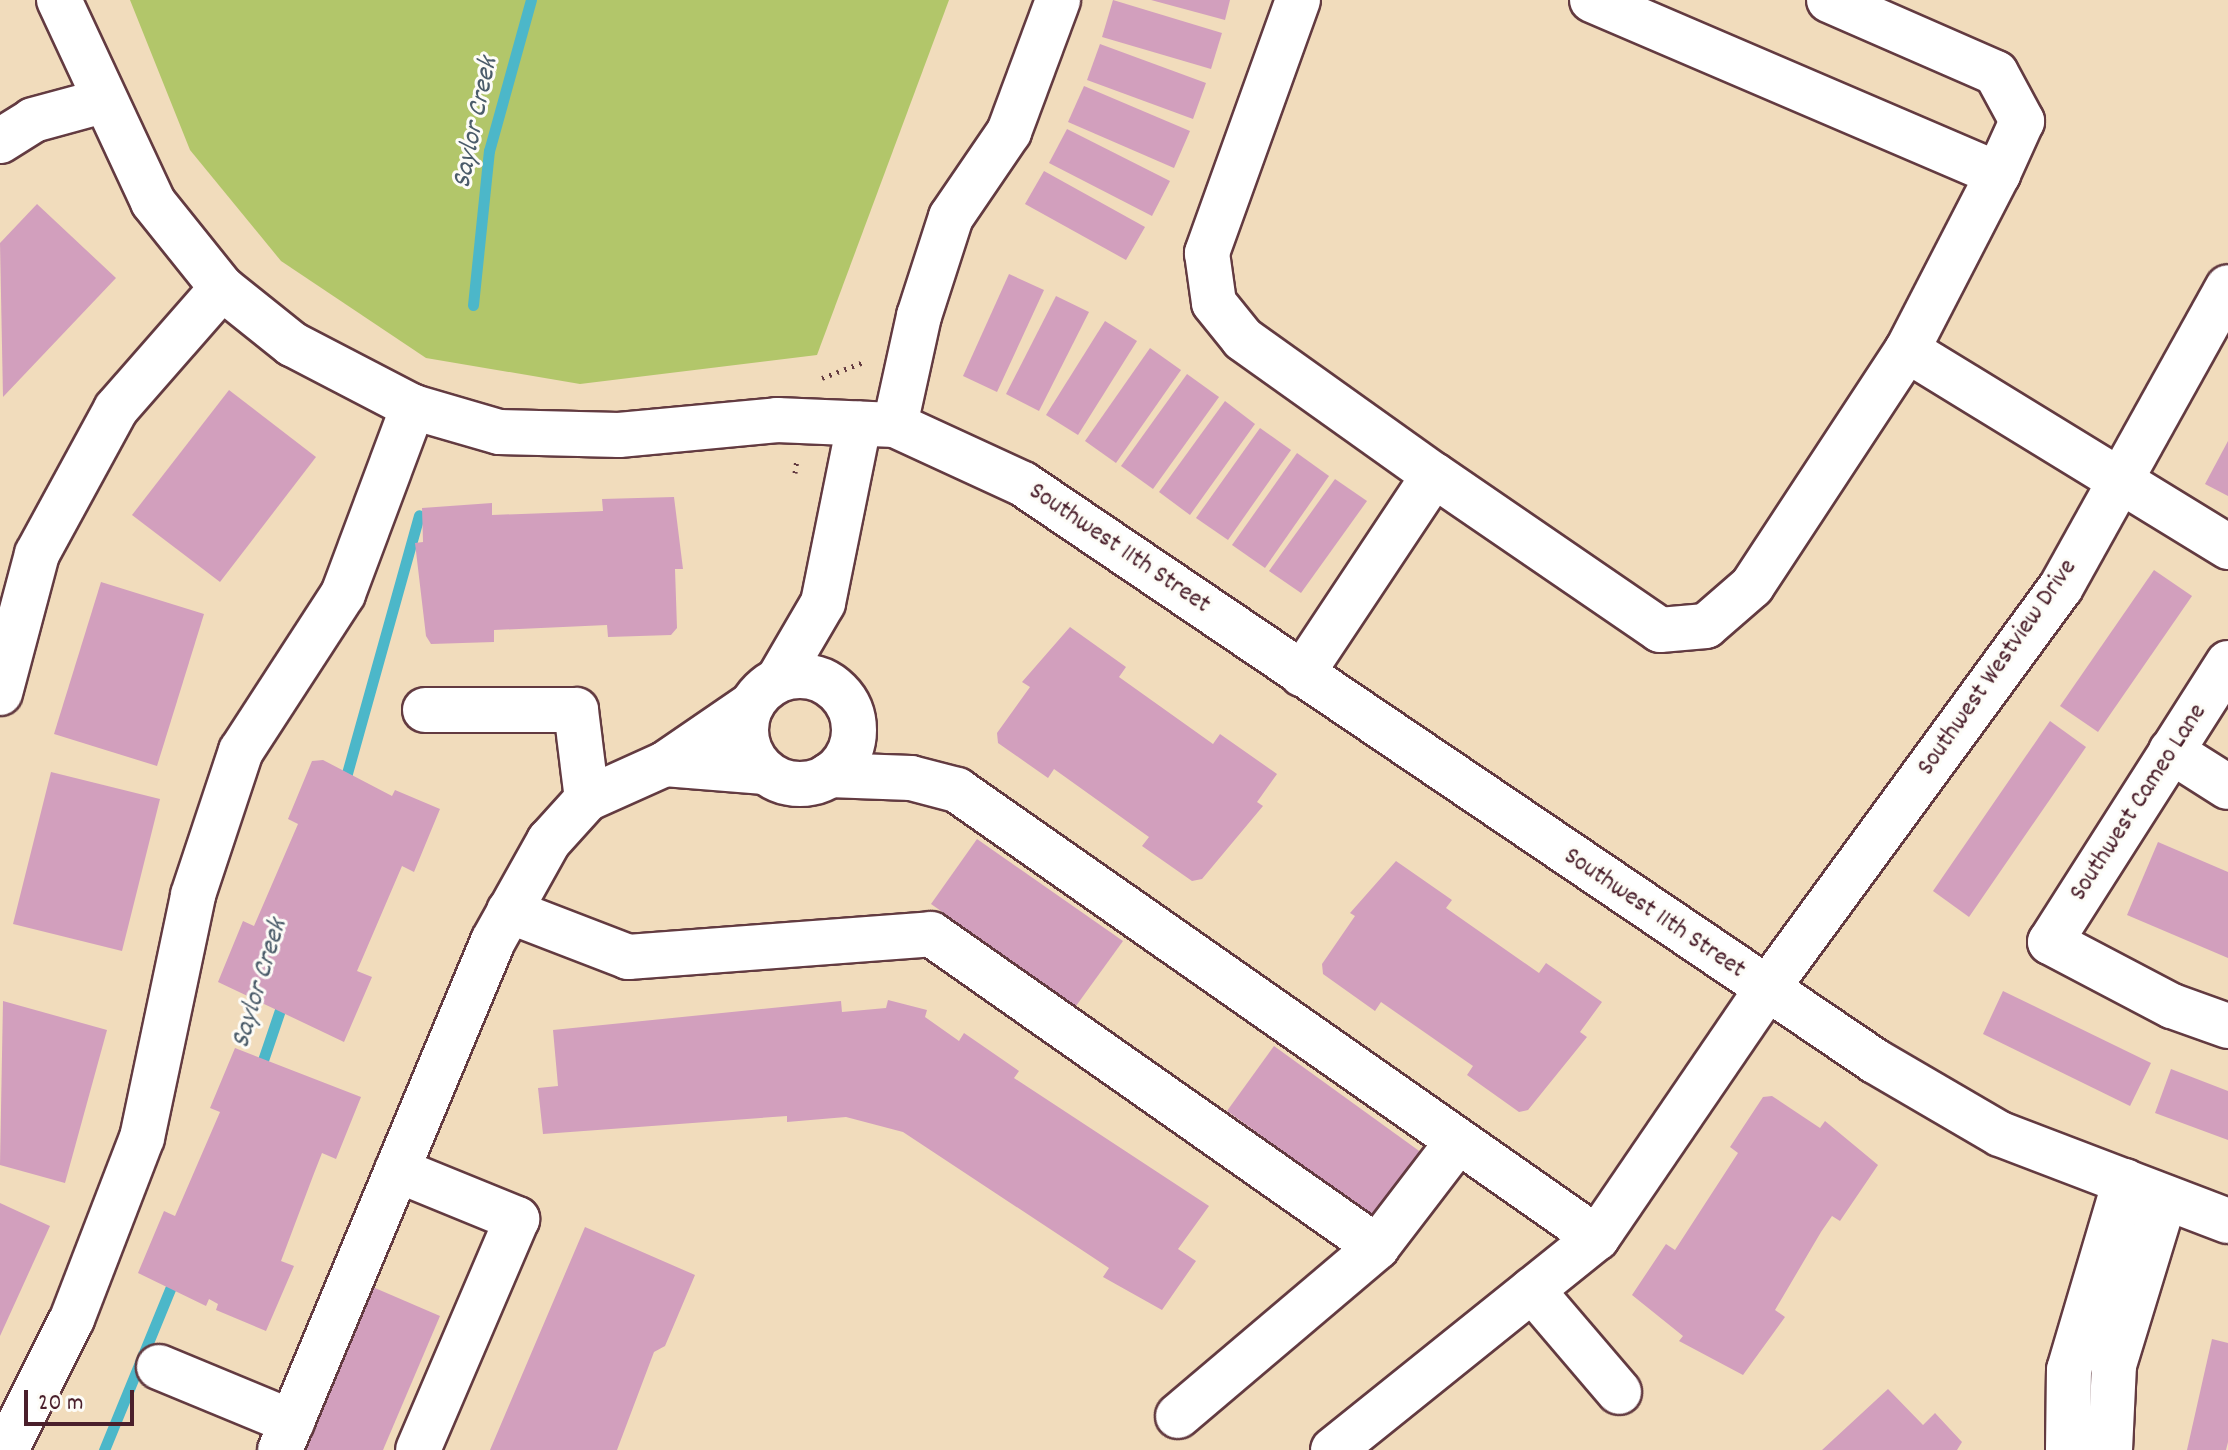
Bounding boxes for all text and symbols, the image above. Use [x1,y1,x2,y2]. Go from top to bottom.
water label: Saylor Creek [447,54,507,192]
street label: Southwest 11th Street [1022,477,1216,621]
street label: Southwest Westview Drive [1911,554,2085,782]
street label: Southwest Cameo Lane [2064,699,2214,907]
street label: Southwest 11th Street [1557,842,1751,986]
water label: Saylor Creek [225,915,297,1053]
scale bar [28,1374,138,1424]
text: 20 m [38,1387,84,1421]

